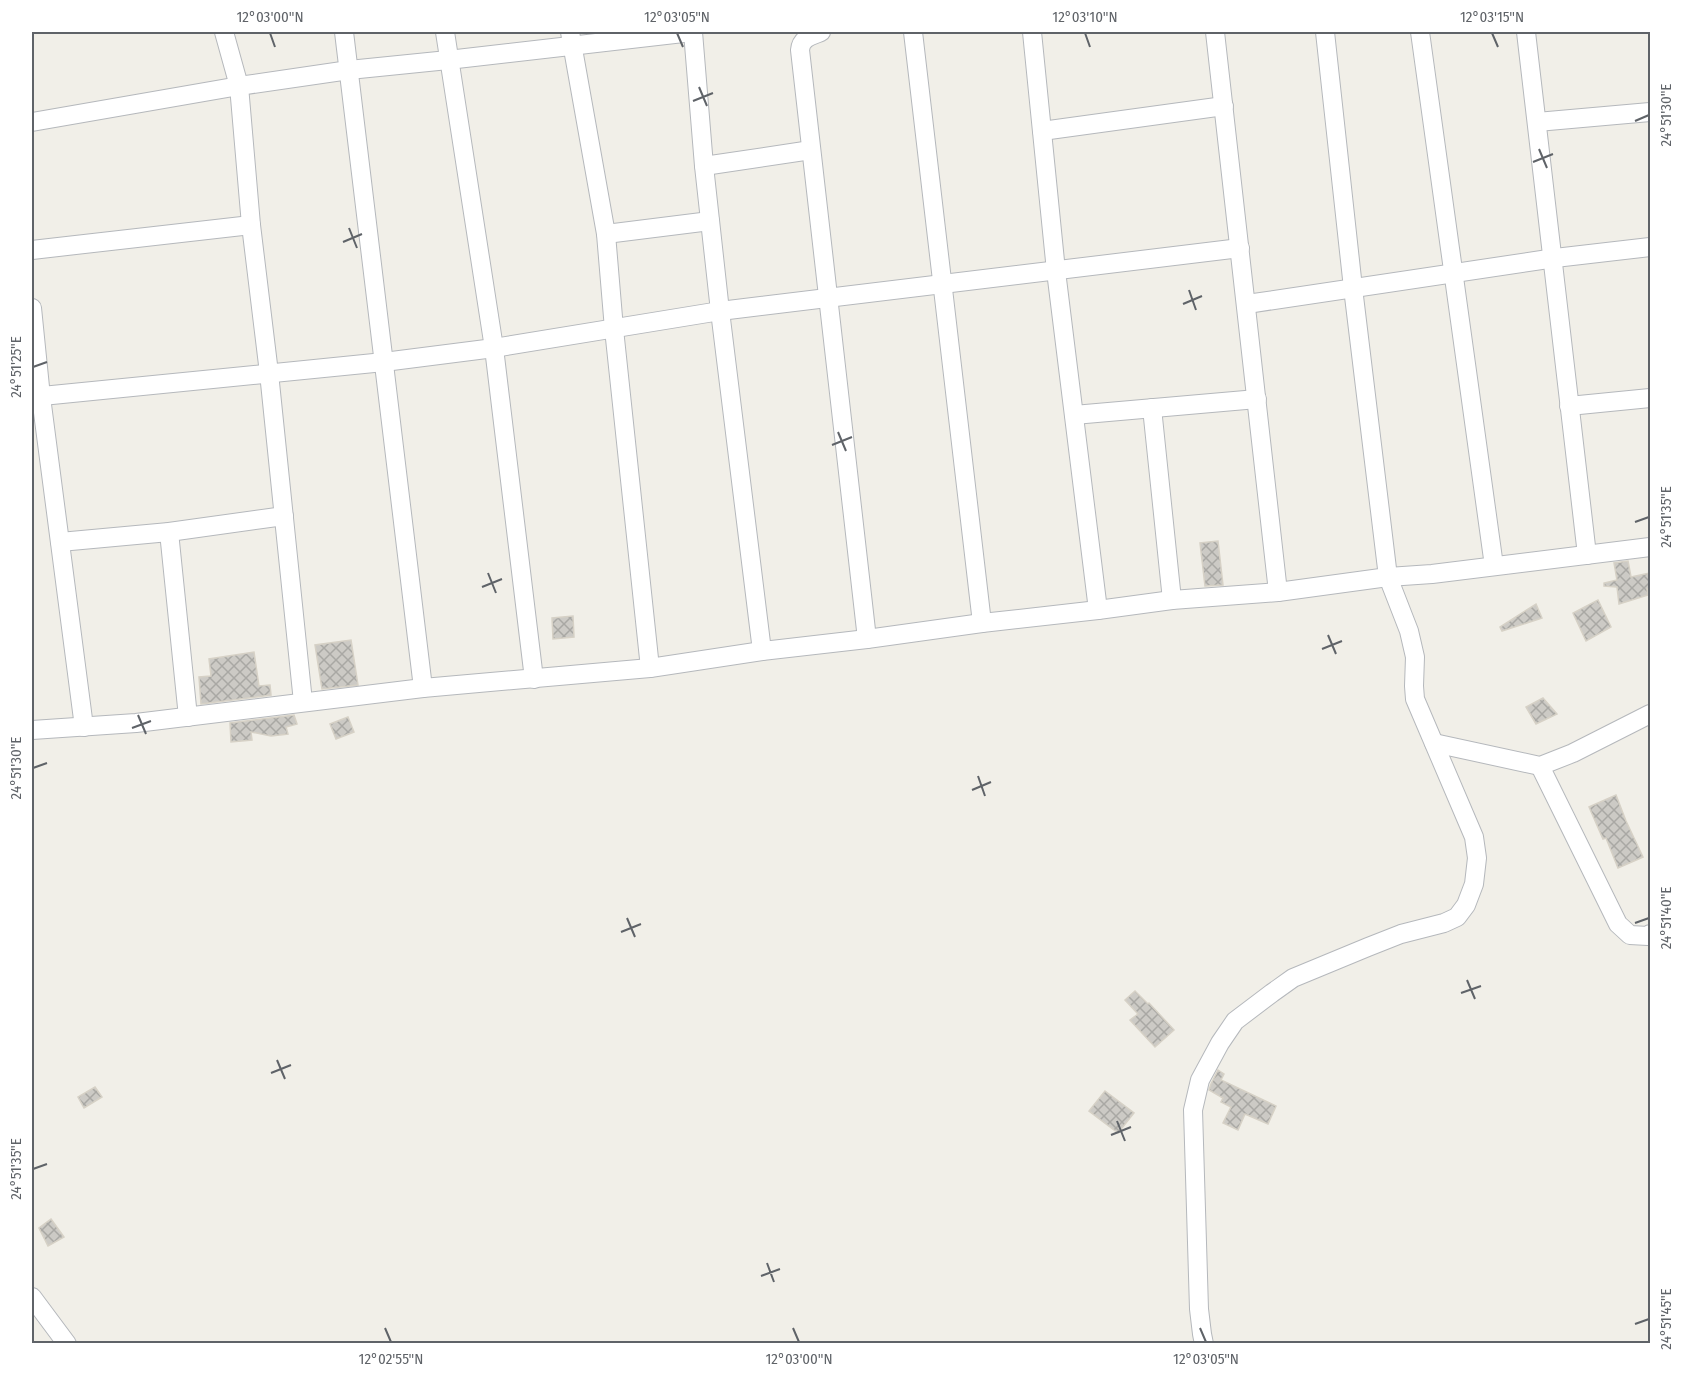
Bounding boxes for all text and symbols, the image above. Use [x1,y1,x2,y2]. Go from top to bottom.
text: 12°03'00"N [236,8,304,26]
text: 12°03'05"N [644,8,710,26]
text: 12°03'10"N [1052,8,1118,26]
text: 12°03'15"N [1460,8,1524,26]
text: 24°51'30"E [1657,84,1675,146]
text: 24°51'25"E [7,336,25,398]
text: 24°51'35"E [1657,486,1675,548]
text: 24°51'30"E [7,737,25,799]
text: 24°51'40"E [1657,887,1675,949]
text: 24°51'35"E [7,1138,25,1200]
text: 24°51'45"E [1657,1288,1675,1350]
text: 12°02'55"N [359,1350,423,1368]
text: 12°03'00"N [765,1350,833,1368]
text: 12°03'05"N [1173,1350,1239,1368]

